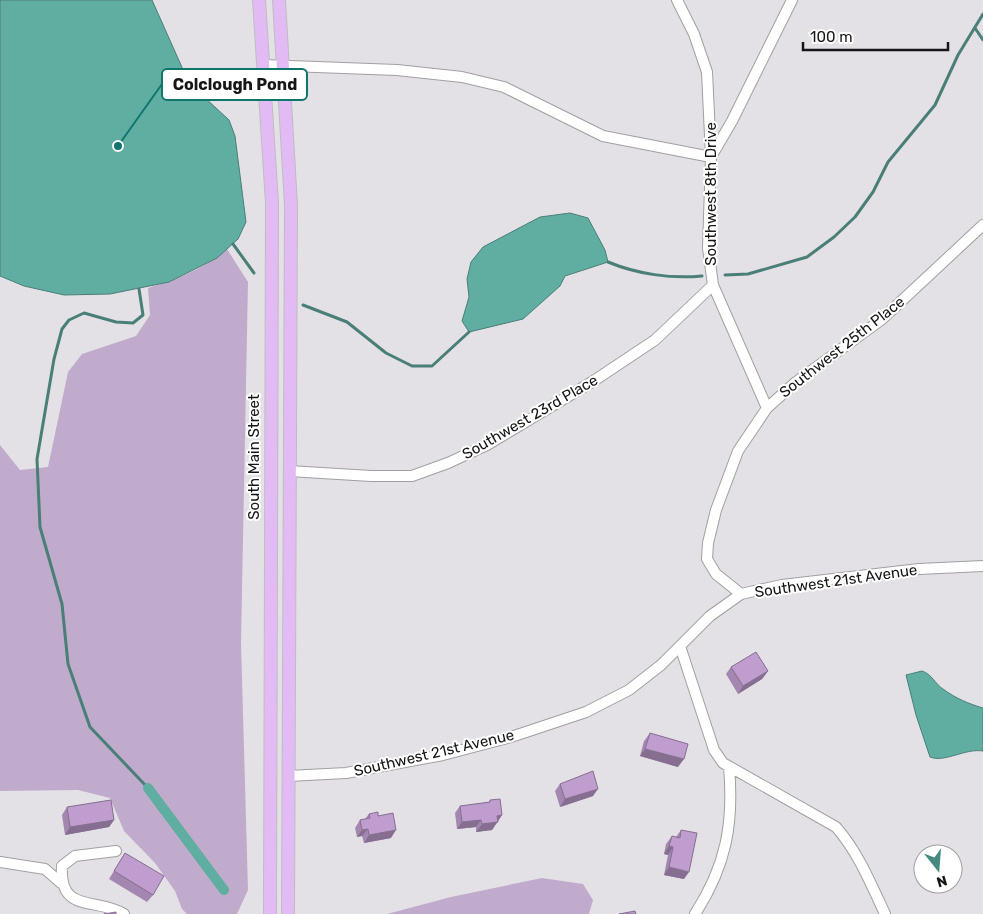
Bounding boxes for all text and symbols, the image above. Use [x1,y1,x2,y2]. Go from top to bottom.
scale bar [803,20,948,52]
text: 100 m [810,28,852,46]
callout: Colclough Pond [162,69,307,100]
text: Colclough Pond [173,75,297,94]
street label: Southwest 8th Drive [702,122,720,266]
street label: Southwest 25th Place [776,293,908,401]
street label: Southwest 23rd Place [459,371,601,463]
street label: South Main Street [245,394,263,520]
street label: Southwest 21st Avenue [754,561,918,601]
street label: Southwest 21st Avenue [352,726,516,780]
north arrow [913,844,963,894]
text: N [934,871,949,891]

